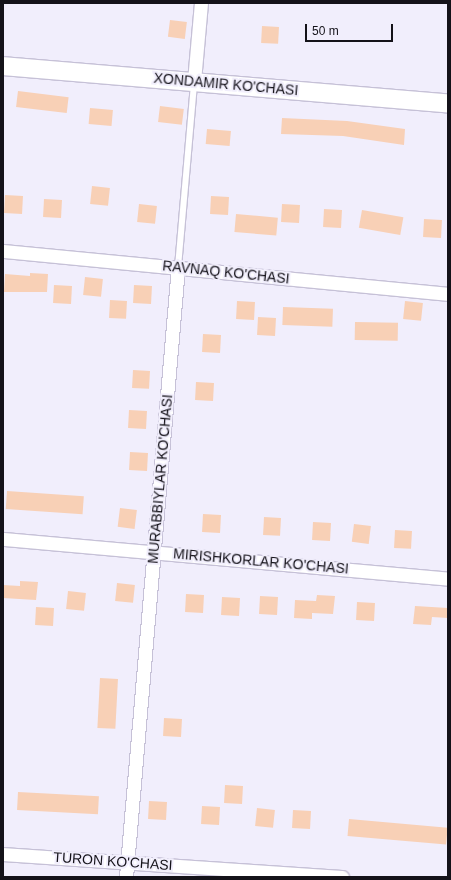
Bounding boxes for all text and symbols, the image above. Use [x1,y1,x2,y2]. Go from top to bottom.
scale bar [307,16,395,42]
text: 50 m [312,24,339,38]
street label: XONDAMIR KO'CHASI [153,69,299,99]
street label: RAVNAQ KO'CHASI [162,257,290,287]
street label: MURABBIYLAR KO'CHASI [144,394,176,564]
street label: MIRISHKORLAR KO'CHASI [173,545,349,577]
street label: TURON KO'CHASI [53,848,173,874]

